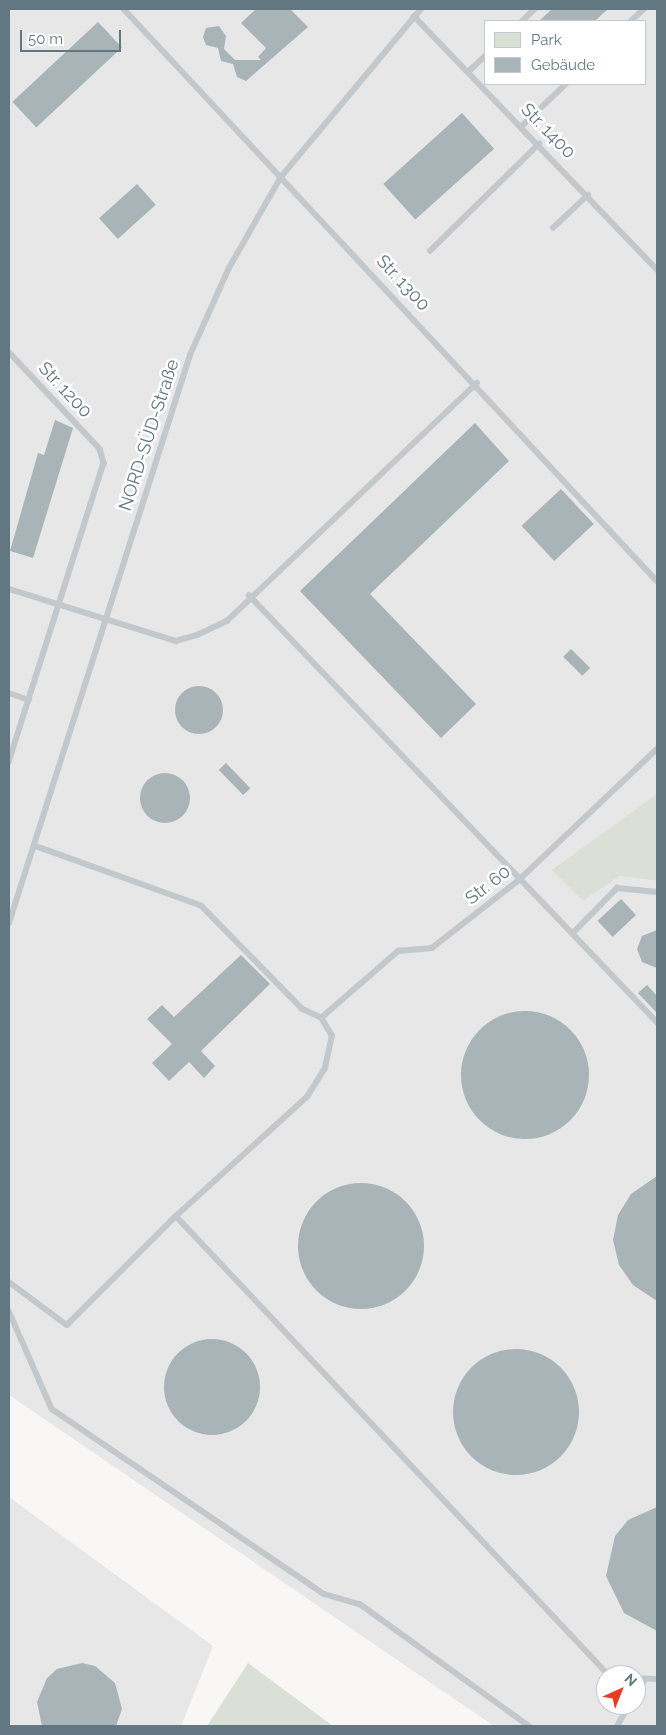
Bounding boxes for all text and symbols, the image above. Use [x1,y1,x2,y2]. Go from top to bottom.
scale bar [22,20,124,52]
legend [483,20,646,85]
text: 50 m [28,30,63,48]
text: Park [531,31,562,49]
text: Gebäude [531,56,595,74]
street label: Str. 1400 [516,99,580,163]
street label: Str. 1300 [372,251,434,315]
street label: NORD-SÜD-Straße [114,357,184,513]
street label: Str. 1200 [34,358,96,422]
street label: Str. 60 [461,861,515,909]
north arrow [596,1665,646,1715]
text: N [621,1670,640,1689]

